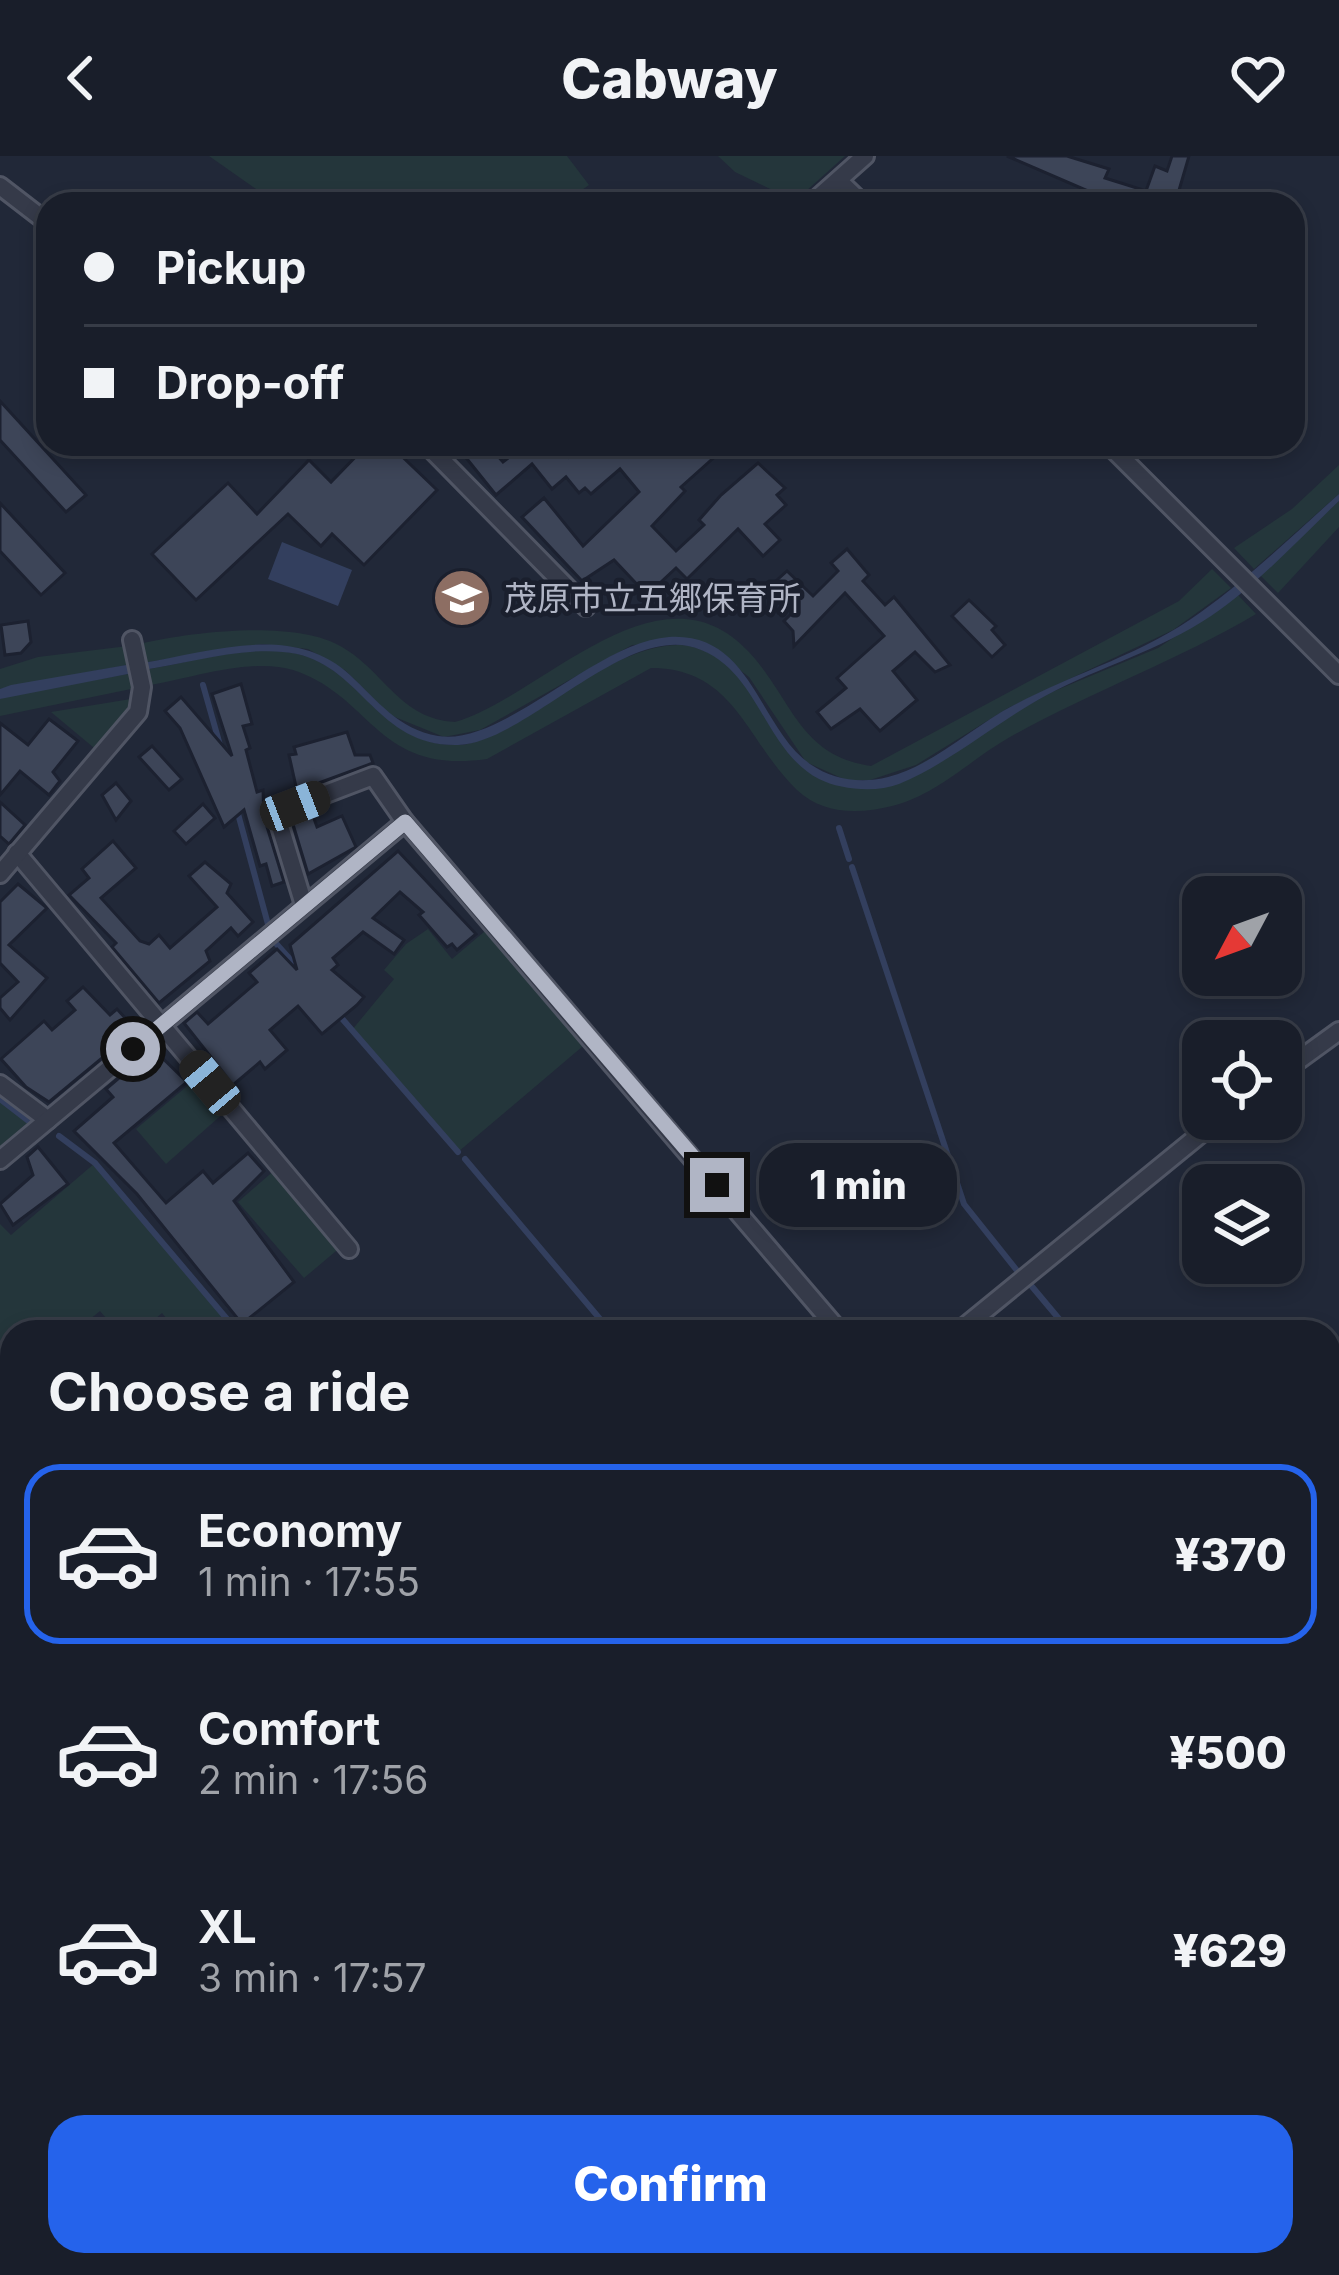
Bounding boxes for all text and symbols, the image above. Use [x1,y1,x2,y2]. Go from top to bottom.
icon: back [48,45,114,111]
icon: heart [1225,45,1291,111]
text: Cabway [561,46,778,111]
text: Pickup [156,240,306,295]
text: Drop-off [156,355,344,410]
school or university icon: 茂原市立五郷保育所 [431,567,493,629]
place label: 茂原市立五郷保育所 [504,578,801,618]
car [255,776,335,836]
north arrow [1182,876,1302,996]
map controls [1182,876,1302,1284]
button: locate [1182,1020,1302,1140]
route start [106,1022,160,1076]
car [173,1044,247,1122]
callout: 1 min [759,1143,957,1227]
route end [690,1158,744,1212]
text: 1 min [809,1161,907,1208]
button: layers [1182,1164,1302,1284]
text: Choose a ride [48,1359,410,1424]
icon: car [54,1500,162,1608]
text: Economy [198,1503,402,1558]
text: ¥370 [1175,1527,1287,1582]
text: 1 min · 17:55 [198,1558,420,1605]
icon: car [54,1698,162,1806]
text: Comfort [198,1701,380,1756]
text: ¥500 [1169,1725,1287,1780]
text: 2 min · 17:56 [198,1756,428,1803]
icon: car [54,1896,162,2004]
text: XL [198,1899,257,1954]
text: ¥629 [1173,1923,1287,1978]
text: 3 min · 17:57 [198,1954,427,2001]
button: Confirm [48,2115,1293,2253]

